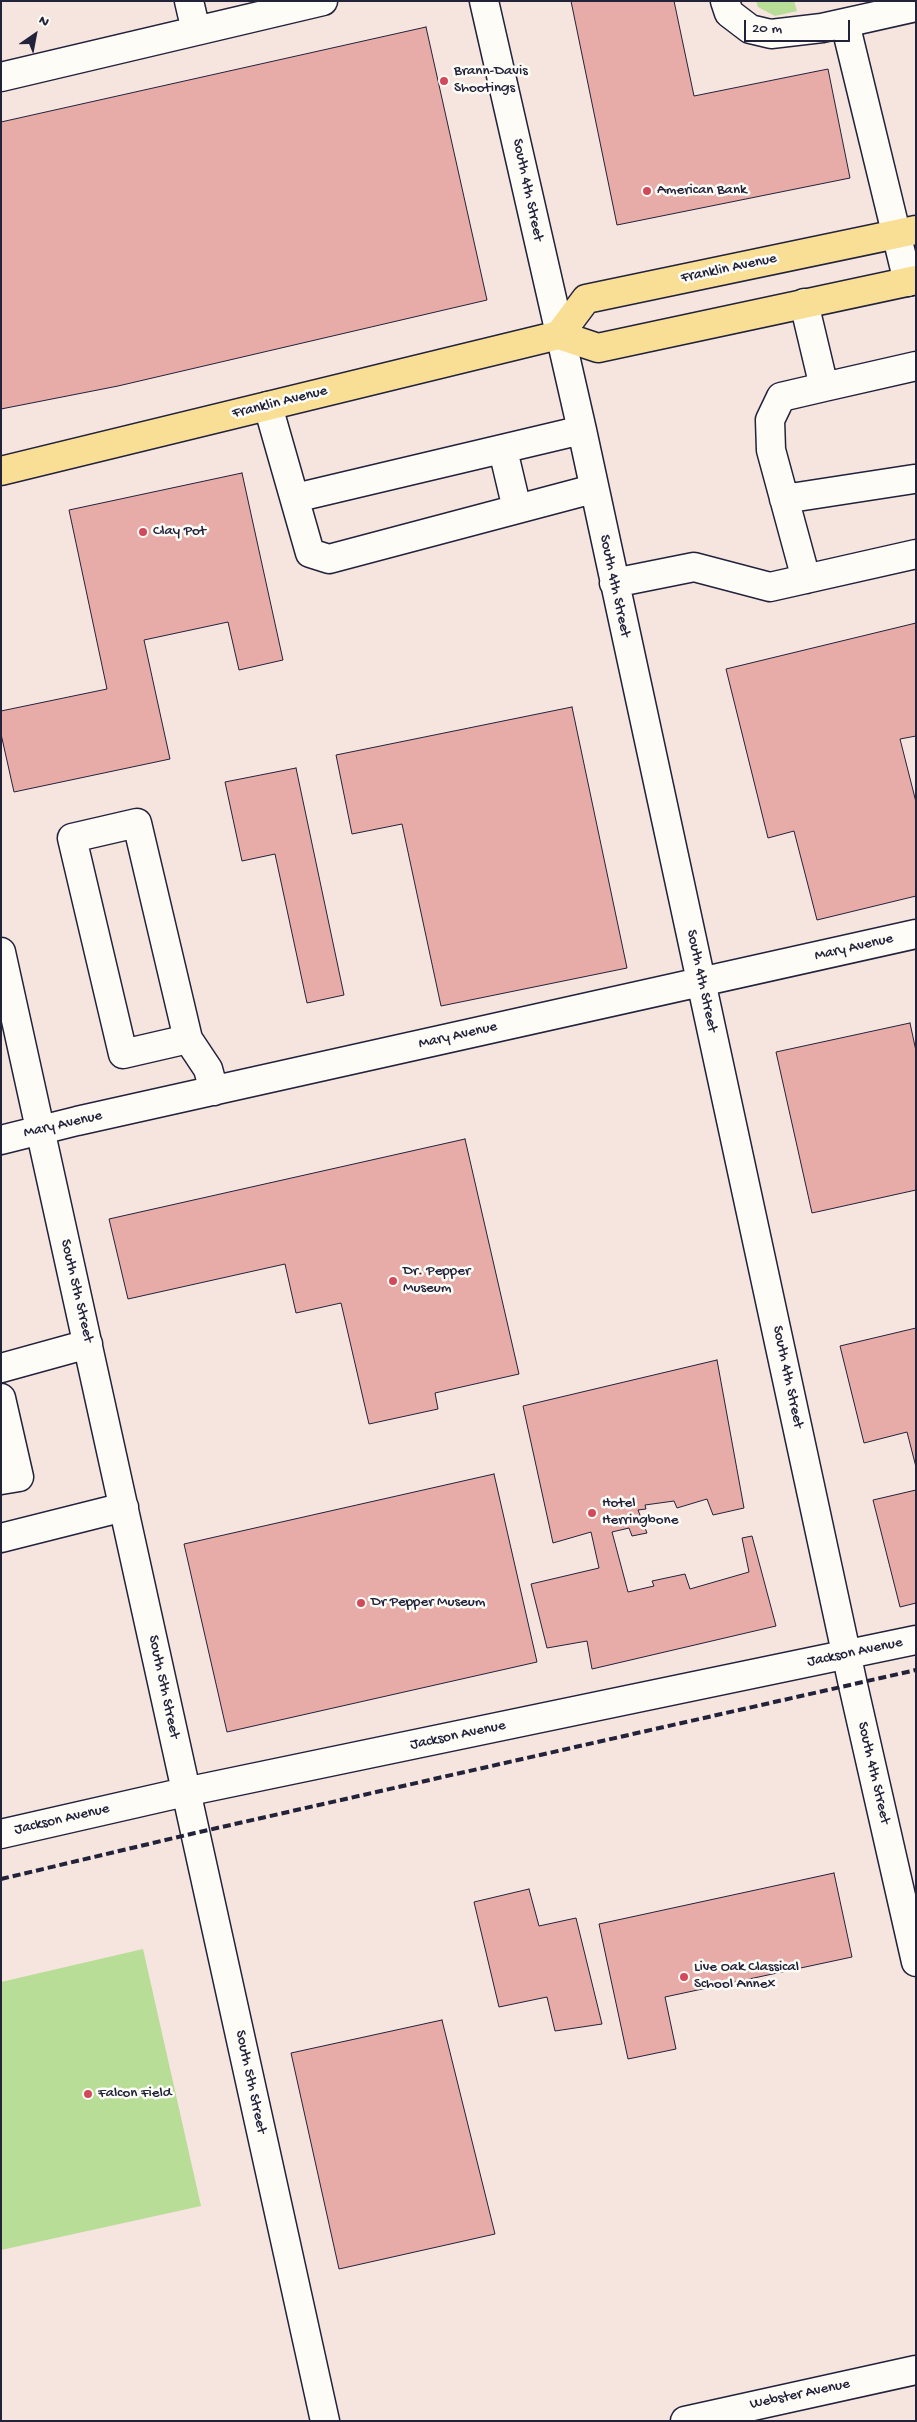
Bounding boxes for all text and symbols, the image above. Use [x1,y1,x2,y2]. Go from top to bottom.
north arrow [10,10,60,60]
scale bar [747,10,853,42]
text: N [35,12,52,32]
text: 20 m [752,20,782,38]
place label: Brann-Davis Shootings [454,63,528,98]
marker: Brann-Davis Shootings [438,75,450,87]
street label: South 4th Street [507,137,547,243]
place label: American Bank [657,182,747,200]
marker: American Bank [641,185,653,197]
street label: Franklin Avenue [679,250,779,288]
street label: Franklin Avenue [231,382,329,424]
place label: Clay Pot [153,523,206,541]
marker: Clay Pot [137,526,149,538]
street label: South 4th Street [594,533,634,639]
street label: South 4th Street [681,928,721,1034]
street label: Mary Avenue [813,930,895,966]
street label: Mary Avenue [417,1018,499,1054]
street label: Mary Avenue [22,1107,104,1143]
street label: South 5th Street [55,1238,97,1344]
place label: Dr. Pepper Museum [403,1263,470,1298]
marker: Dr. Pepper Museum [387,1275,399,1287]
street label: South 4th Street [767,1324,807,1430]
place label: Hotel Herringbone [602,1495,678,1530]
marker: Hotel Herringbone [586,1507,598,1519]
place label: Dr Pepper Museum [371,1594,485,1612]
marker: Dr Pepper Museum [355,1597,367,1609]
street label: South 5th Street [143,1634,183,1740]
street label: Jackson Avenue [806,1634,904,1672]
street label: Jackson Avenue [409,1717,507,1755]
street label: South 4th Street [852,1720,894,1826]
street label: Jackson Avenue [13,1800,111,1840]
place label: Live Oak Classical School Annex [694,1959,799,1994]
marker: Live Oak Classical School Annex [678,1971,690,1983]
street label: South 5th Street [230,2029,270,2135]
place label: Falcon Field [98,2085,172,2103]
marker: Falcon Field [82,2088,94,2100]
street label: Webster Avenue [748,2376,852,2414]

